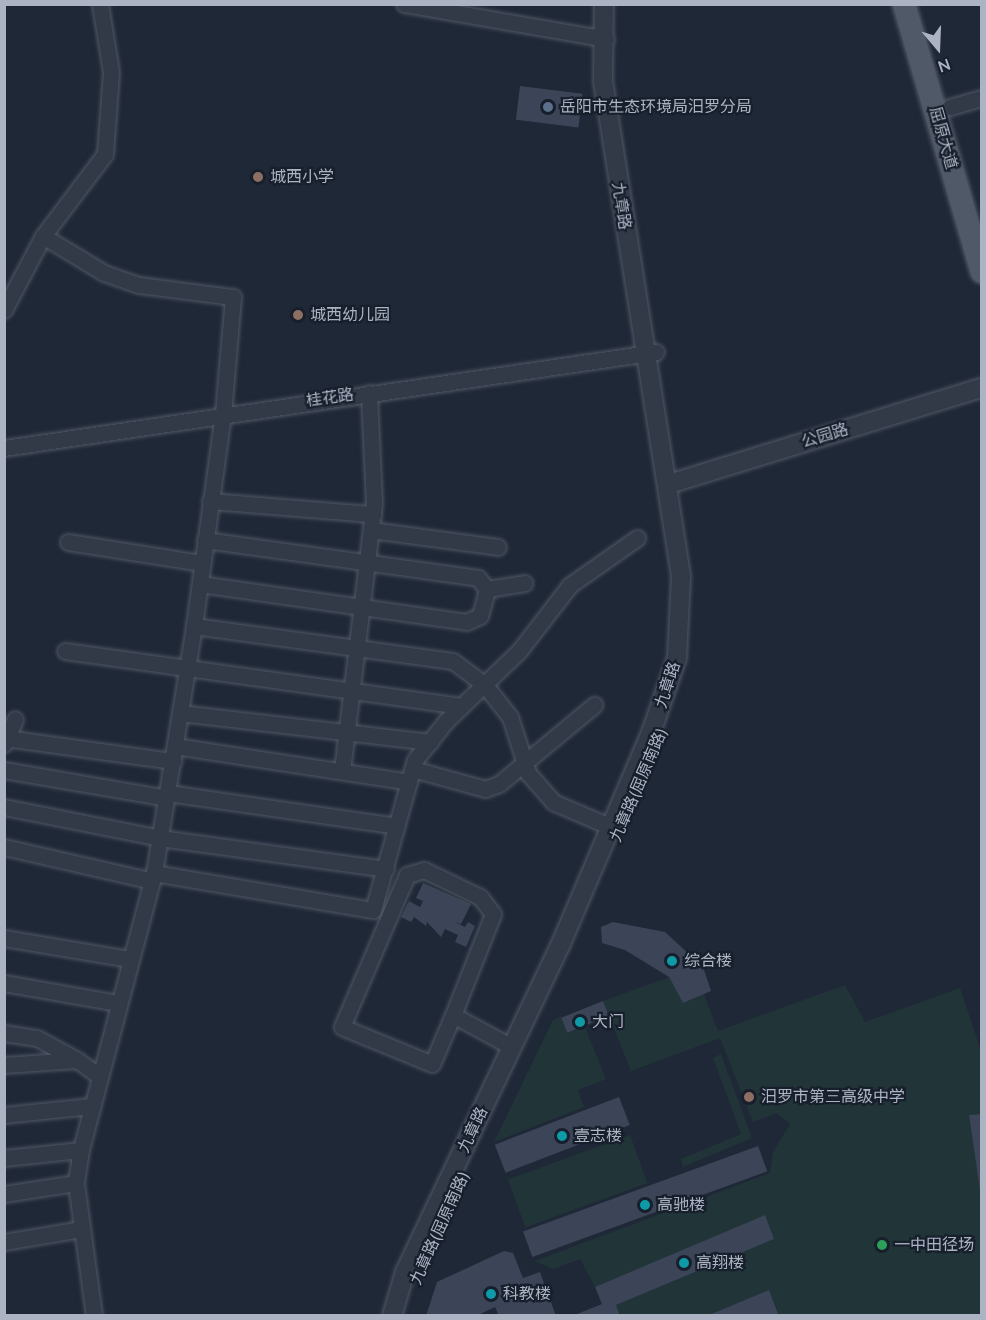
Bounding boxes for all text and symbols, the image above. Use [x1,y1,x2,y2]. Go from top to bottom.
north arrow [908,18,968,78]
text: N [935,53,953,77]
place label: 岳阳市生态环境局汨罗分局 [560,97,752,117]
marker: 岳阳市生态环境局汨罗分局 [541,100,555,114]
street label: 屈原大道 [925,105,961,171]
place label: 城西小学 [270,167,334,187]
marker: 城西小学 [251,170,265,184]
street label: 九章路 [608,181,634,231]
place label: 城西幼儿园 [310,305,390,325]
marker: 城西幼儿园 [291,308,305,322]
street label: 桂花路 [305,385,355,411]
street label: 公园路 [799,420,851,452]
street label: 九章路 [651,659,685,711]
street label: 九章路(屈原南路) [606,725,672,845]
place label: 综合楼 [684,951,732,971]
marker: 综合楼 [665,954,679,968]
place label: 大门 [592,1012,624,1032]
marker: 大门 [573,1015,587,1029]
place label: 汨罗市第三高级中学 [761,1087,905,1107]
marker: 汨罗市第三高级中学 [742,1090,756,1104]
street label: 九章路 [454,1104,492,1156]
place label: 壹志楼 [574,1126,622,1146]
marker: 壹志楼 [555,1129,569,1143]
street label: 九章路(屈原南路) [406,1168,474,1288]
place label: 高驰楼 [657,1195,705,1215]
marker: 高驰楼 [638,1198,652,1212]
place label: 一中田径场 [894,1235,974,1255]
marker: 一中田径场 [875,1238,889,1252]
place label: 高翔楼 [696,1253,744,1273]
marker: 高翔楼 [677,1256,691,1270]
place label: 科教楼 [503,1284,551,1304]
marker: 科教楼 [484,1287,498,1301]

